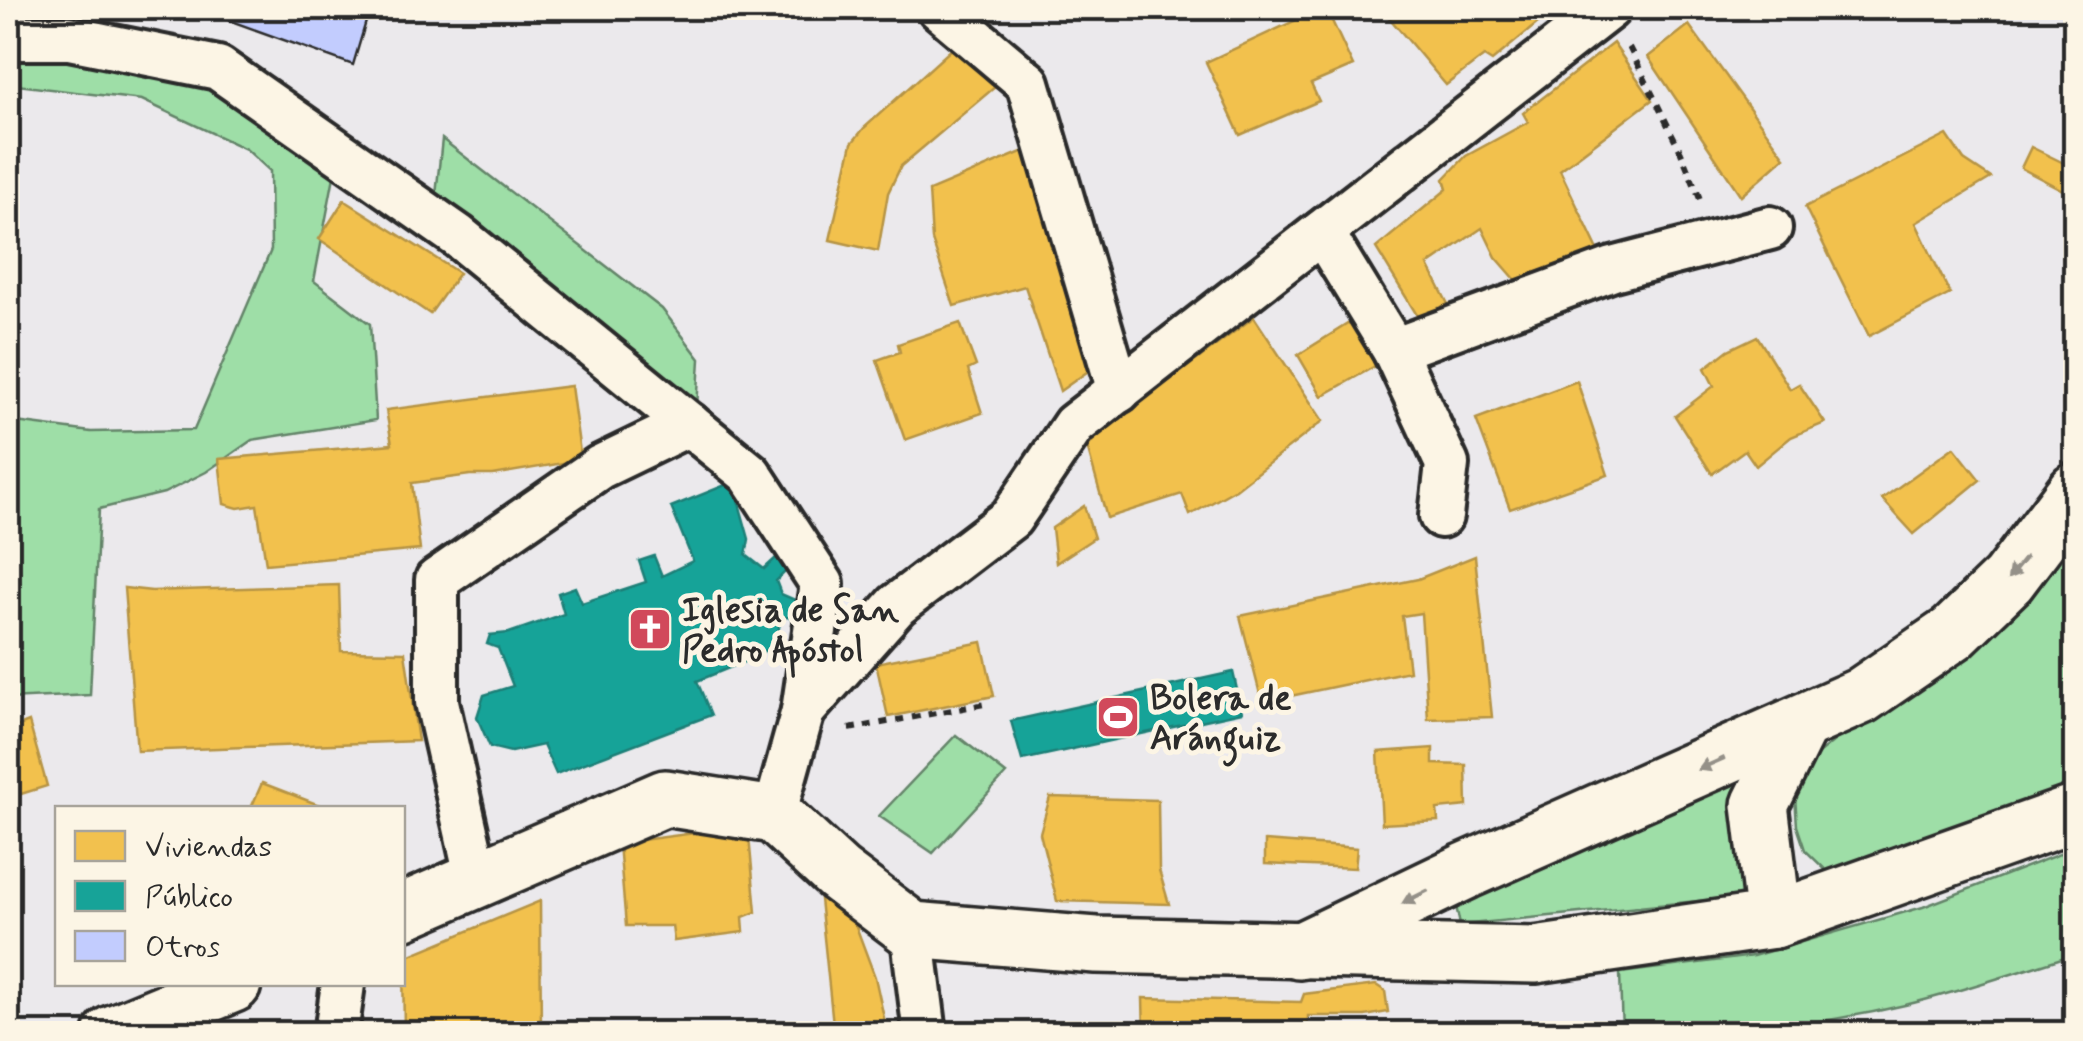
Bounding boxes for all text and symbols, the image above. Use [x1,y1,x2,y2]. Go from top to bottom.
one-way arrow [2007,555,2028,580]
place label: Iglesia de San Pedro Apóstol [682,588,900,678]
church icon: Iglesia de San Pedro Apóstol [627,606,673,652]
place label: Bolera de Aránguiz [1150,676,1291,767]
sports icon: Bolera de Aránguiz [1095,694,1141,740]
one-way arrow [1696,756,1726,772]
legend [55,806,405,986]
text: Viviendas [145,828,272,867]
text: Público [145,878,233,917]
one-way arrow [1400,888,1429,905]
text: Otros [145,928,220,967]

